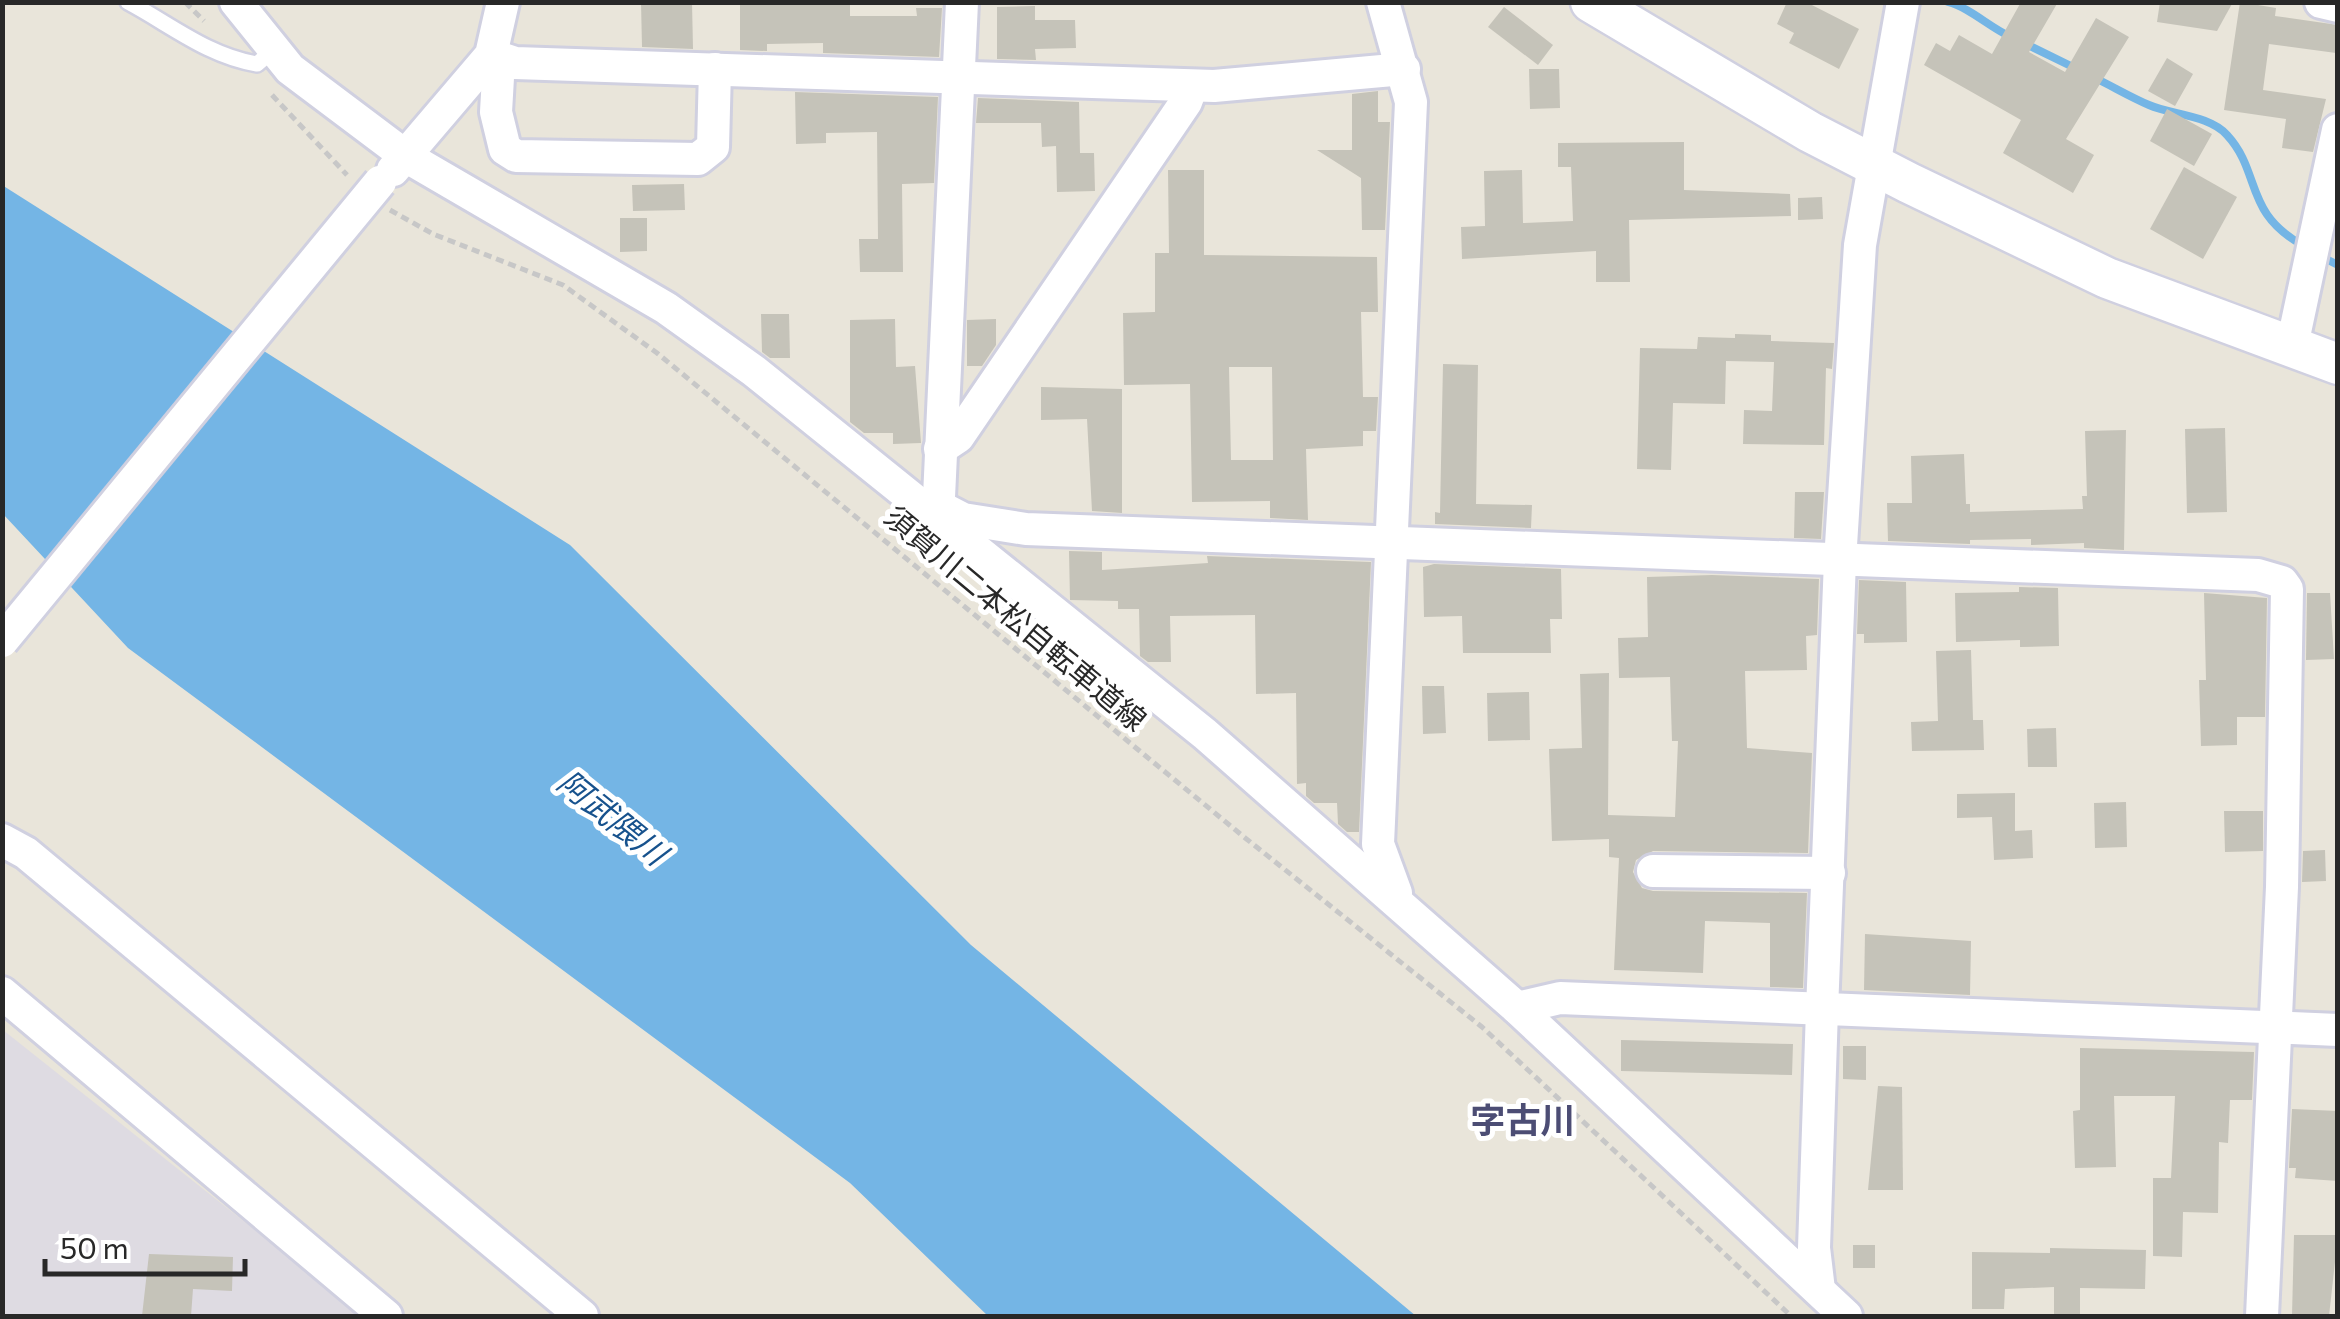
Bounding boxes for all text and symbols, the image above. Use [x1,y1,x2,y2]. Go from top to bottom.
street label: 須賀川二本松自転車道線 [878,497,1155,737]
water label: 阿武隈川 [551,761,678,874]
district label: 字古川 [1470,1097,1576,1140]
scale bar [45,1214,245,1276]
text: 50 m [60,1228,129,1265]

